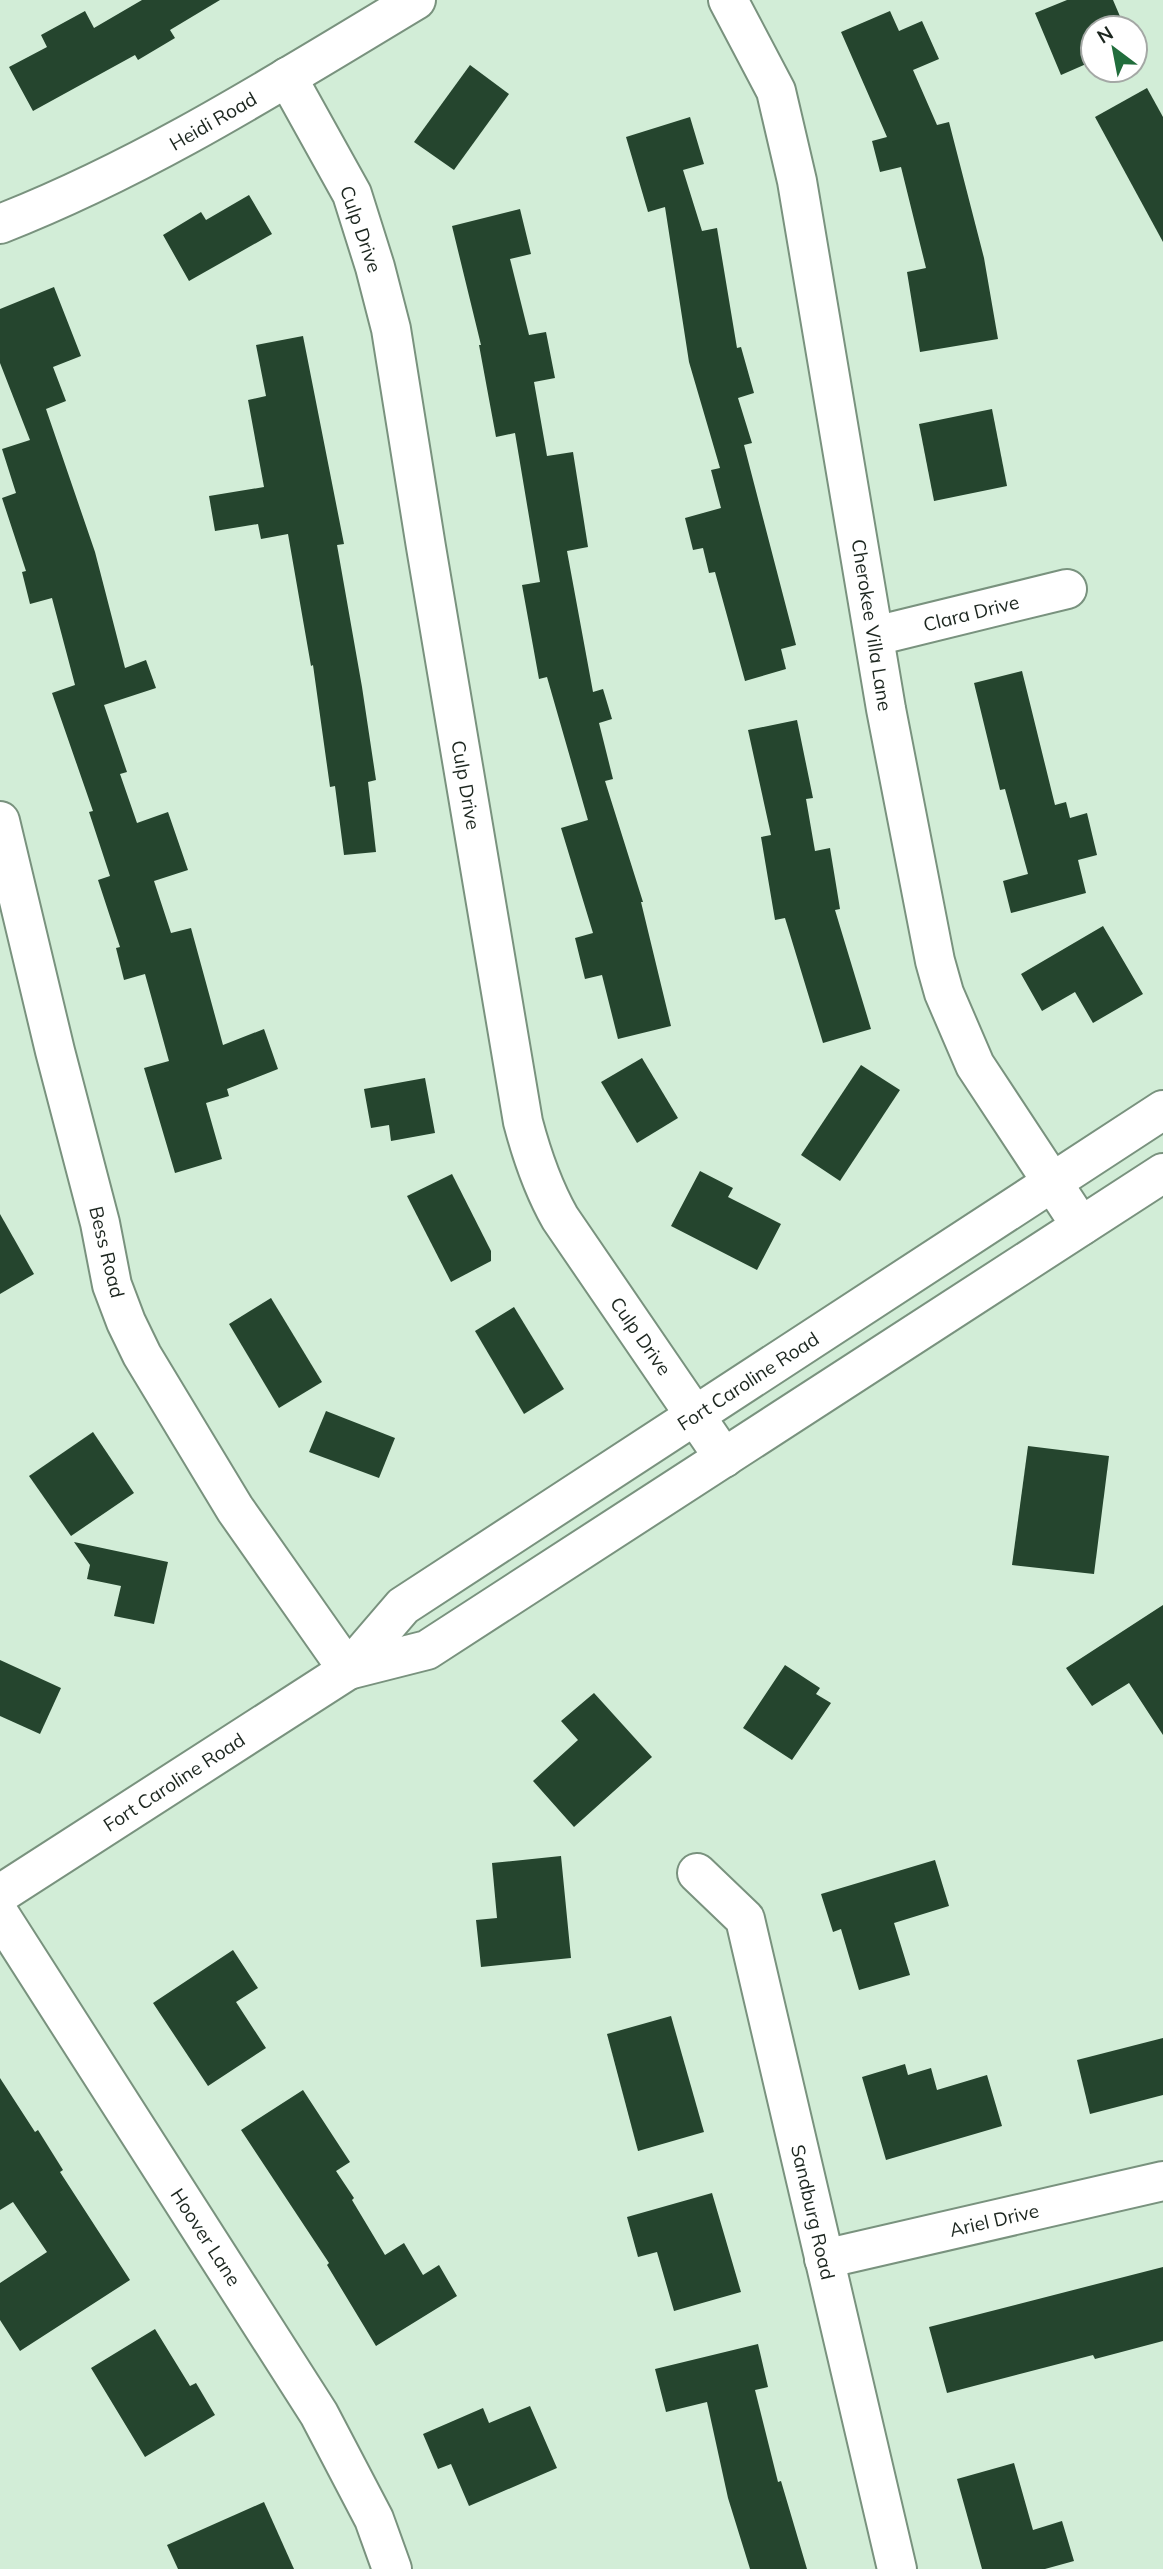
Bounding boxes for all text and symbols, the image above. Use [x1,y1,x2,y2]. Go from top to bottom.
north arrow [1079,14,1149,84]
text: N [1093,21,1117,49]
street label: Heidi Road [165,86,261,156]
street label: Culp Drive [335,182,387,276]
street label: Cherokee Villa Lane [847,537,897,713]
street label: Clara Drive [921,590,1021,636]
street label: Culp Drive [446,738,486,832]
street label: Bess Road [84,1204,130,1300]
street label: Culp Drive [605,1292,677,1380]
street label: Fort Caroline Road [673,1326,823,1436]
street label: Fort Caroline Road [99,1727,249,1837]
street label: Sandburg Road [786,2142,840,2282]
street label: Hoover Lane [166,2184,246,2290]
street label: Ariel Drive [947,2198,1041,2242]

